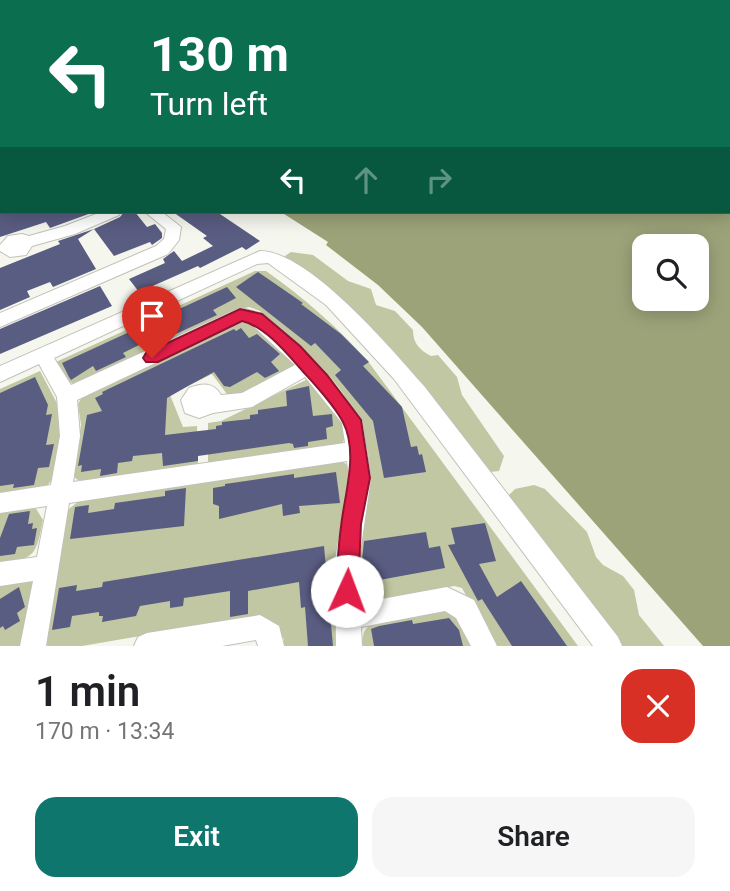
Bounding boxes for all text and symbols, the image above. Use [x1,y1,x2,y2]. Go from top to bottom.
text: 130 m [150,26,289,83]
icon: left [35,28,126,119]
text: Turn left [150,85,268,123]
icon: left [274,161,312,199]
icon: ahead [347,161,385,199]
icon: right [420,161,458,199]
map controls [632,234,709,311]
button: search [632,234,709,311]
pin [122,286,182,358]
icon: arrive [133,297,171,335]
position arrow [310,554,384,628]
text: 1 min [35,667,140,716]
button: close [621,669,695,743]
text: 170 m · 13:34 [35,718,174,745]
button: Exit [35,797,358,877]
button: Share [372,797,695,877]

